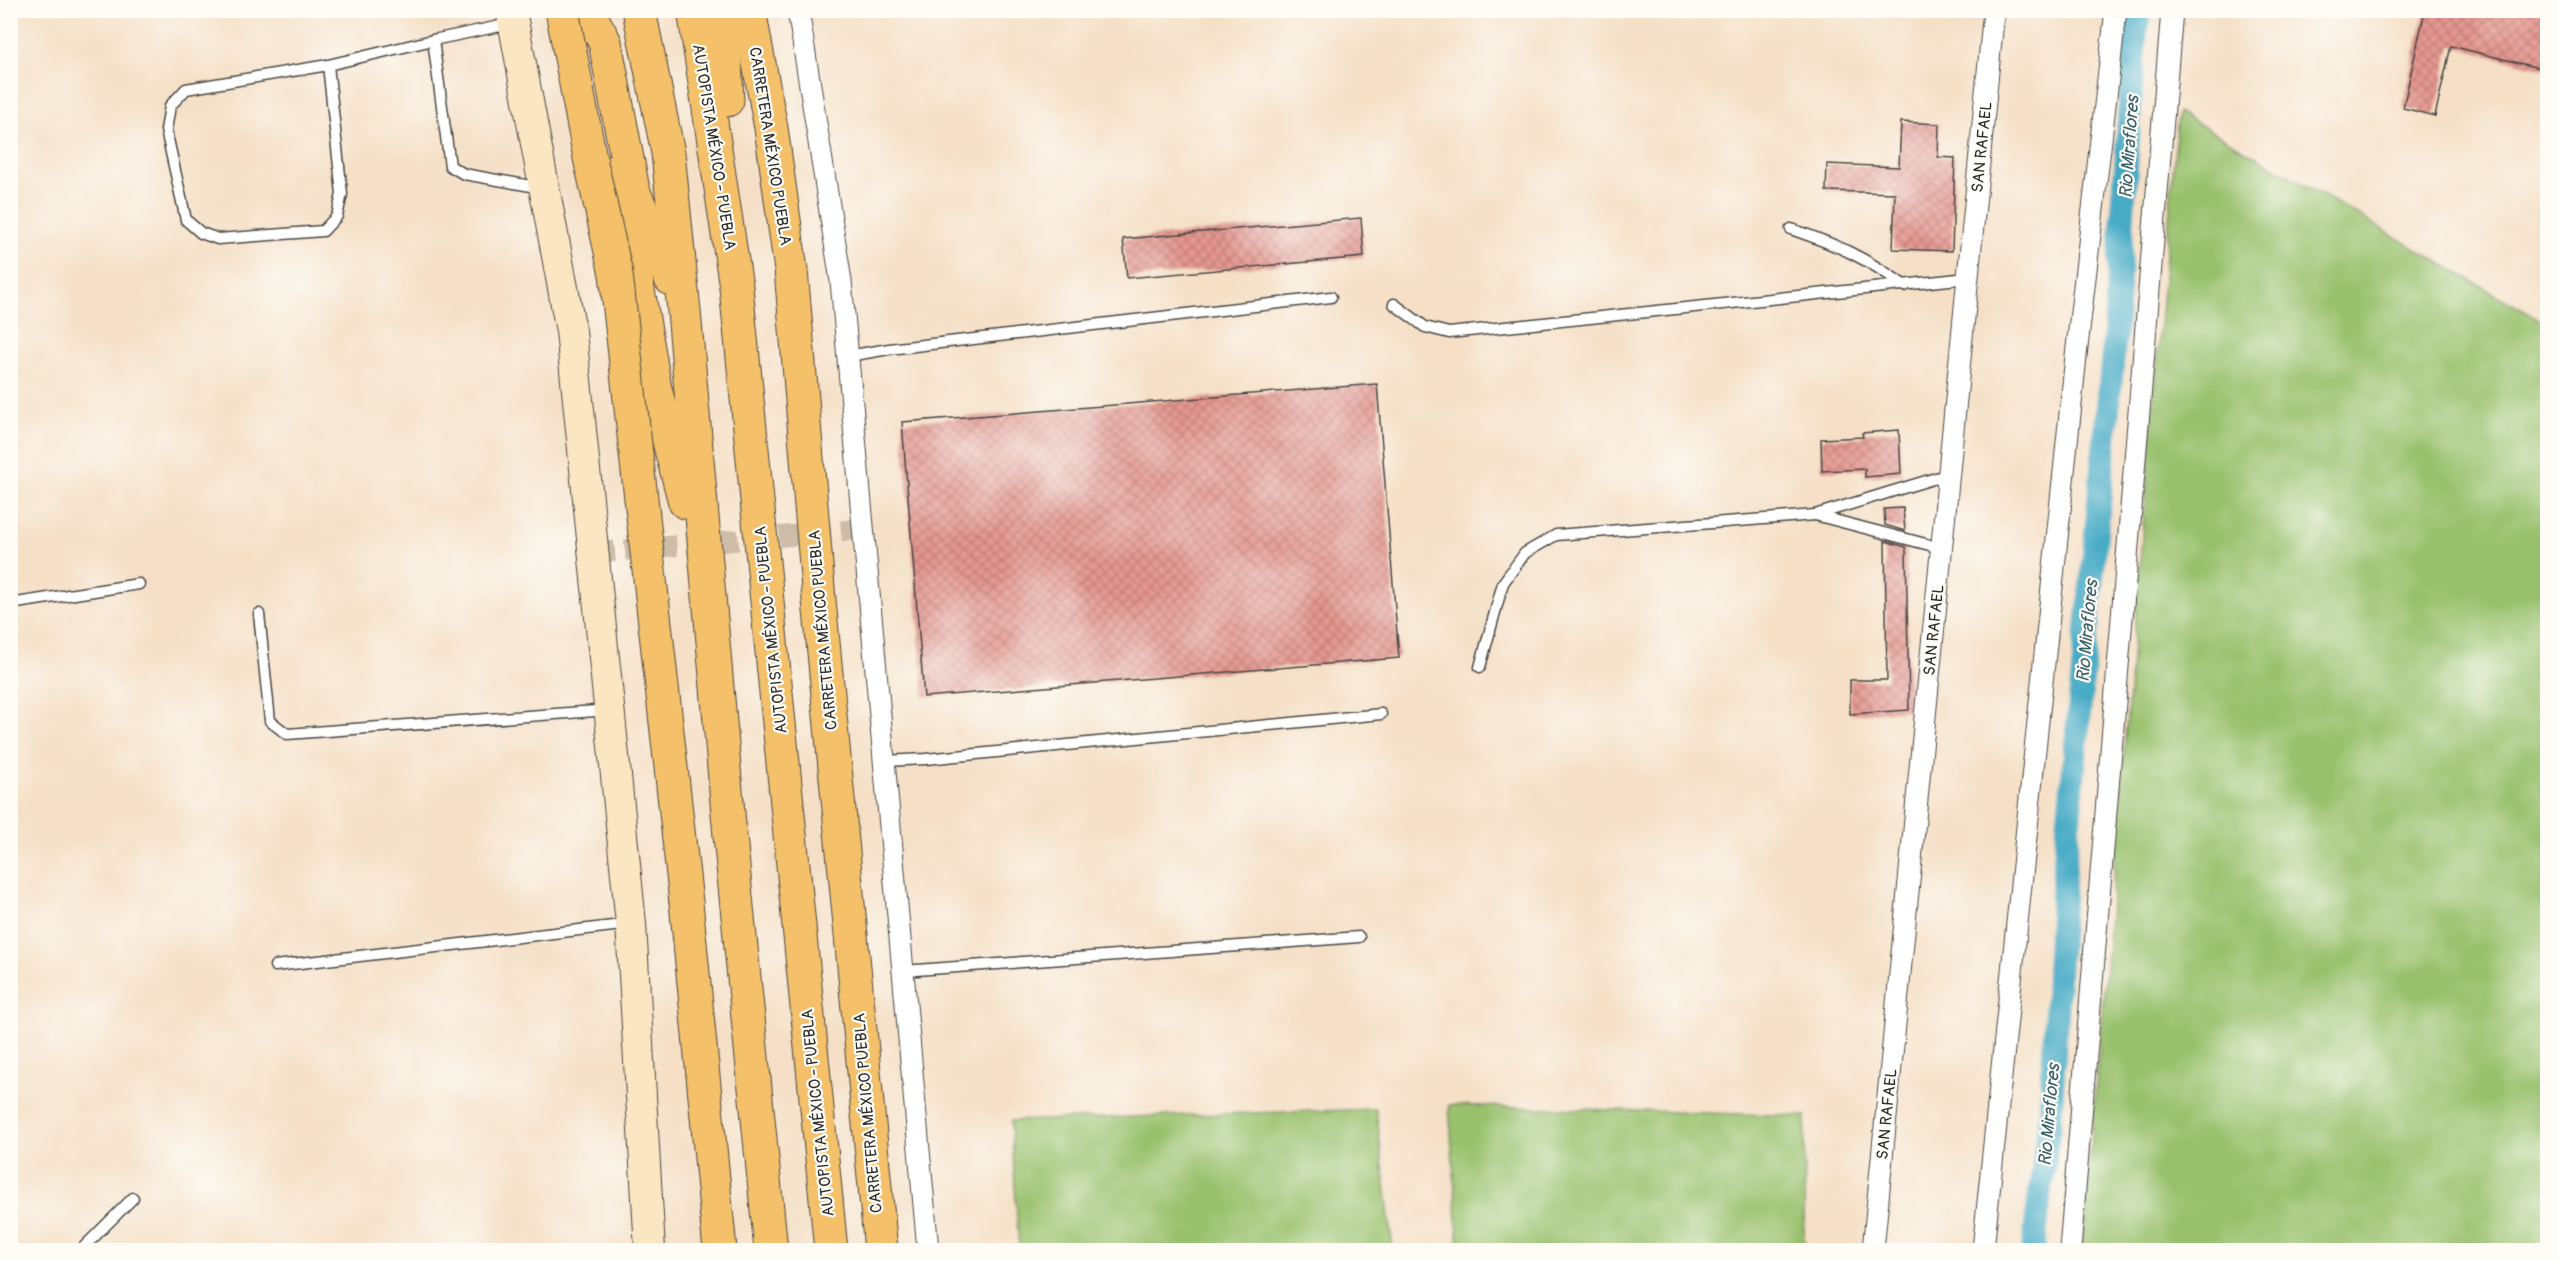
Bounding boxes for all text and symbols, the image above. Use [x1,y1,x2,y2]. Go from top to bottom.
street label: AUTOPISTA MÉXICO - PUEBLA [688,43,740,252]
street label: CARRETERA MÉXICO PUEBLA [744,46,796,247]
water label: Rio Miraflores [2114,93,2145,199]
street label: SAN RAFAEL [1967,101,1997,193]
street label: AUTOPISTA MÉXICO - PUEBLA [750,525,792,735]
street label: CARRETERA MÉXICO PUEBLA [804,529,842,731]
water label: Rio Miraflores [2072,577,2104,683]
street label: SAN RAFAEL [1919,584,1949,676]
street label: AUTOPISTA MÉXICO - PUEBLA [797,1008,839,1218]
street label: CARRETERA MÉXICO PUEBLA [849,1012,887,1214]
water label: Rio Miraflores [2034,1061,2066,1167]
street label: SAN RAFAEL [1872,1068,1902,1160]

